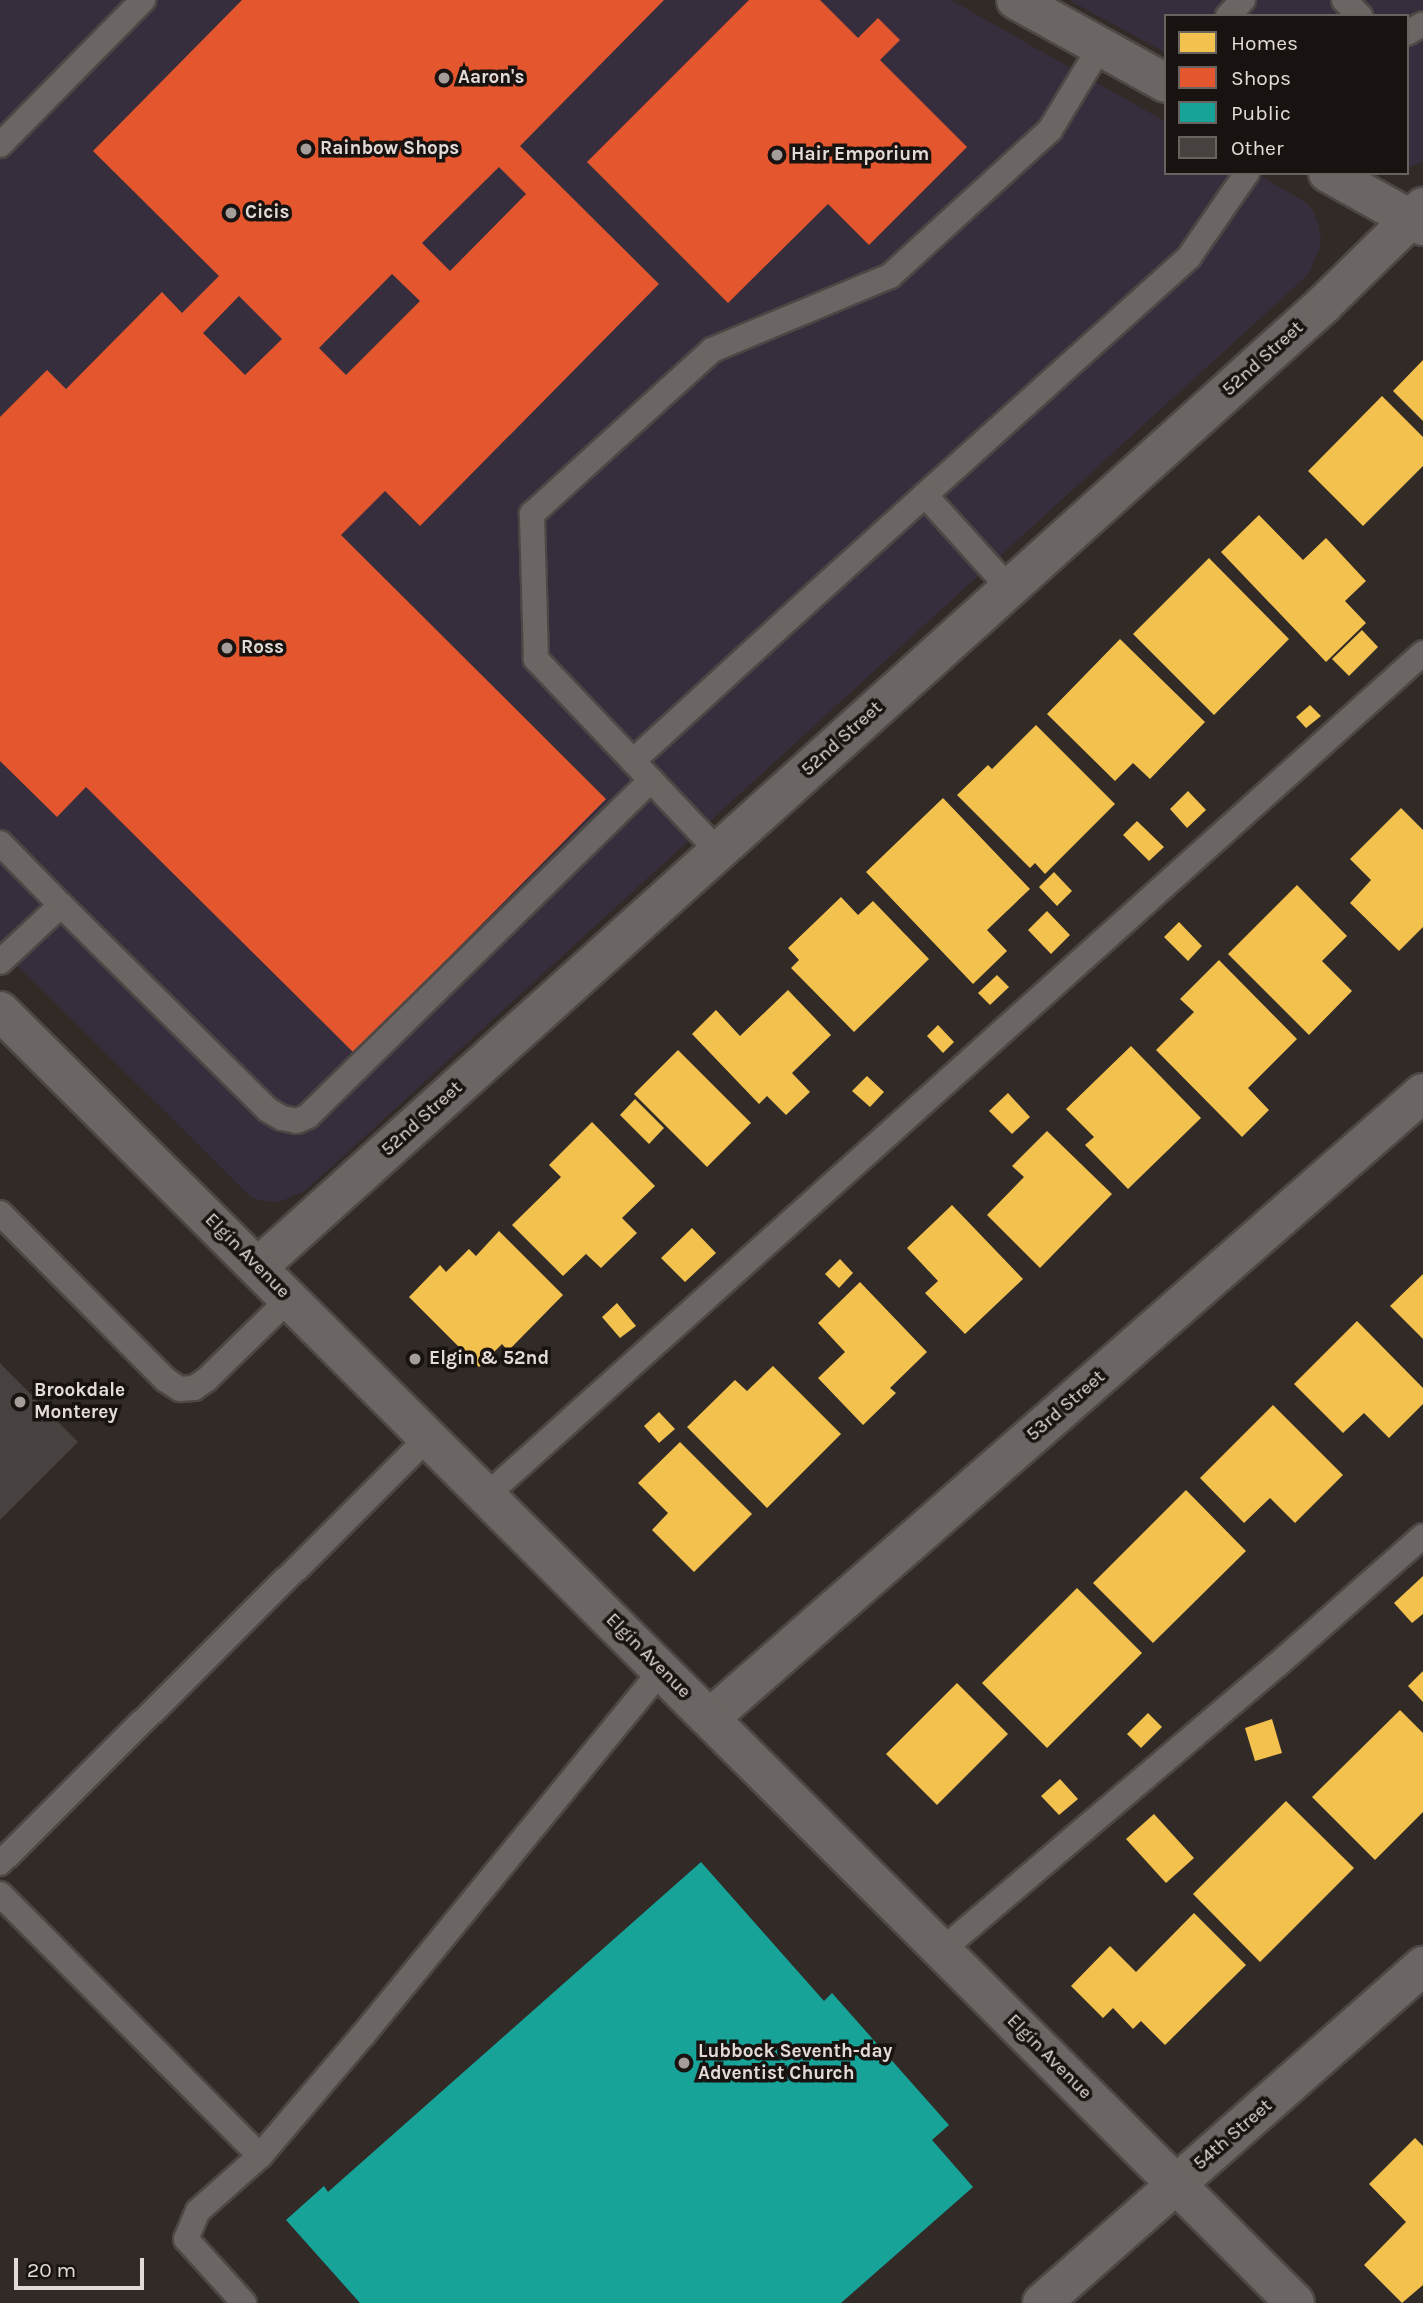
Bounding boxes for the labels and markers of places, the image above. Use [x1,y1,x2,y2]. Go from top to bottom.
place label: Aaron's [458,67,524,89]
marker: Aaron's [436,70,452,86]
place label: Rainbow Shops [320,138,459,160]
marker: Rainbow Shops [298,141,314,157]
place label: Hair Emporium [791,144,929,166]
marker: Hair Emporium [769,147,785,163]
place label: Cicis [245,202,290,224]
marker: Cicis [223,205,239,221]
place label: Ross [241,637,284,659]
marker: Ross [219,640,235,656]
place label: Elgin & 52nd [429,1348,549,1370]
marker: Elgin & 52nd [407,1351,423,1367]
place label: Brookdale Monterey [34,1380,125,1424]
marker: Brookdale Monterey [12,1394,28,1410]
place label: Lubbock Seventh-day Adventist Church [698,2041,892,2085]
marker: Lubbock Seventh-day Adventist Church [676,2055,692,2071]

